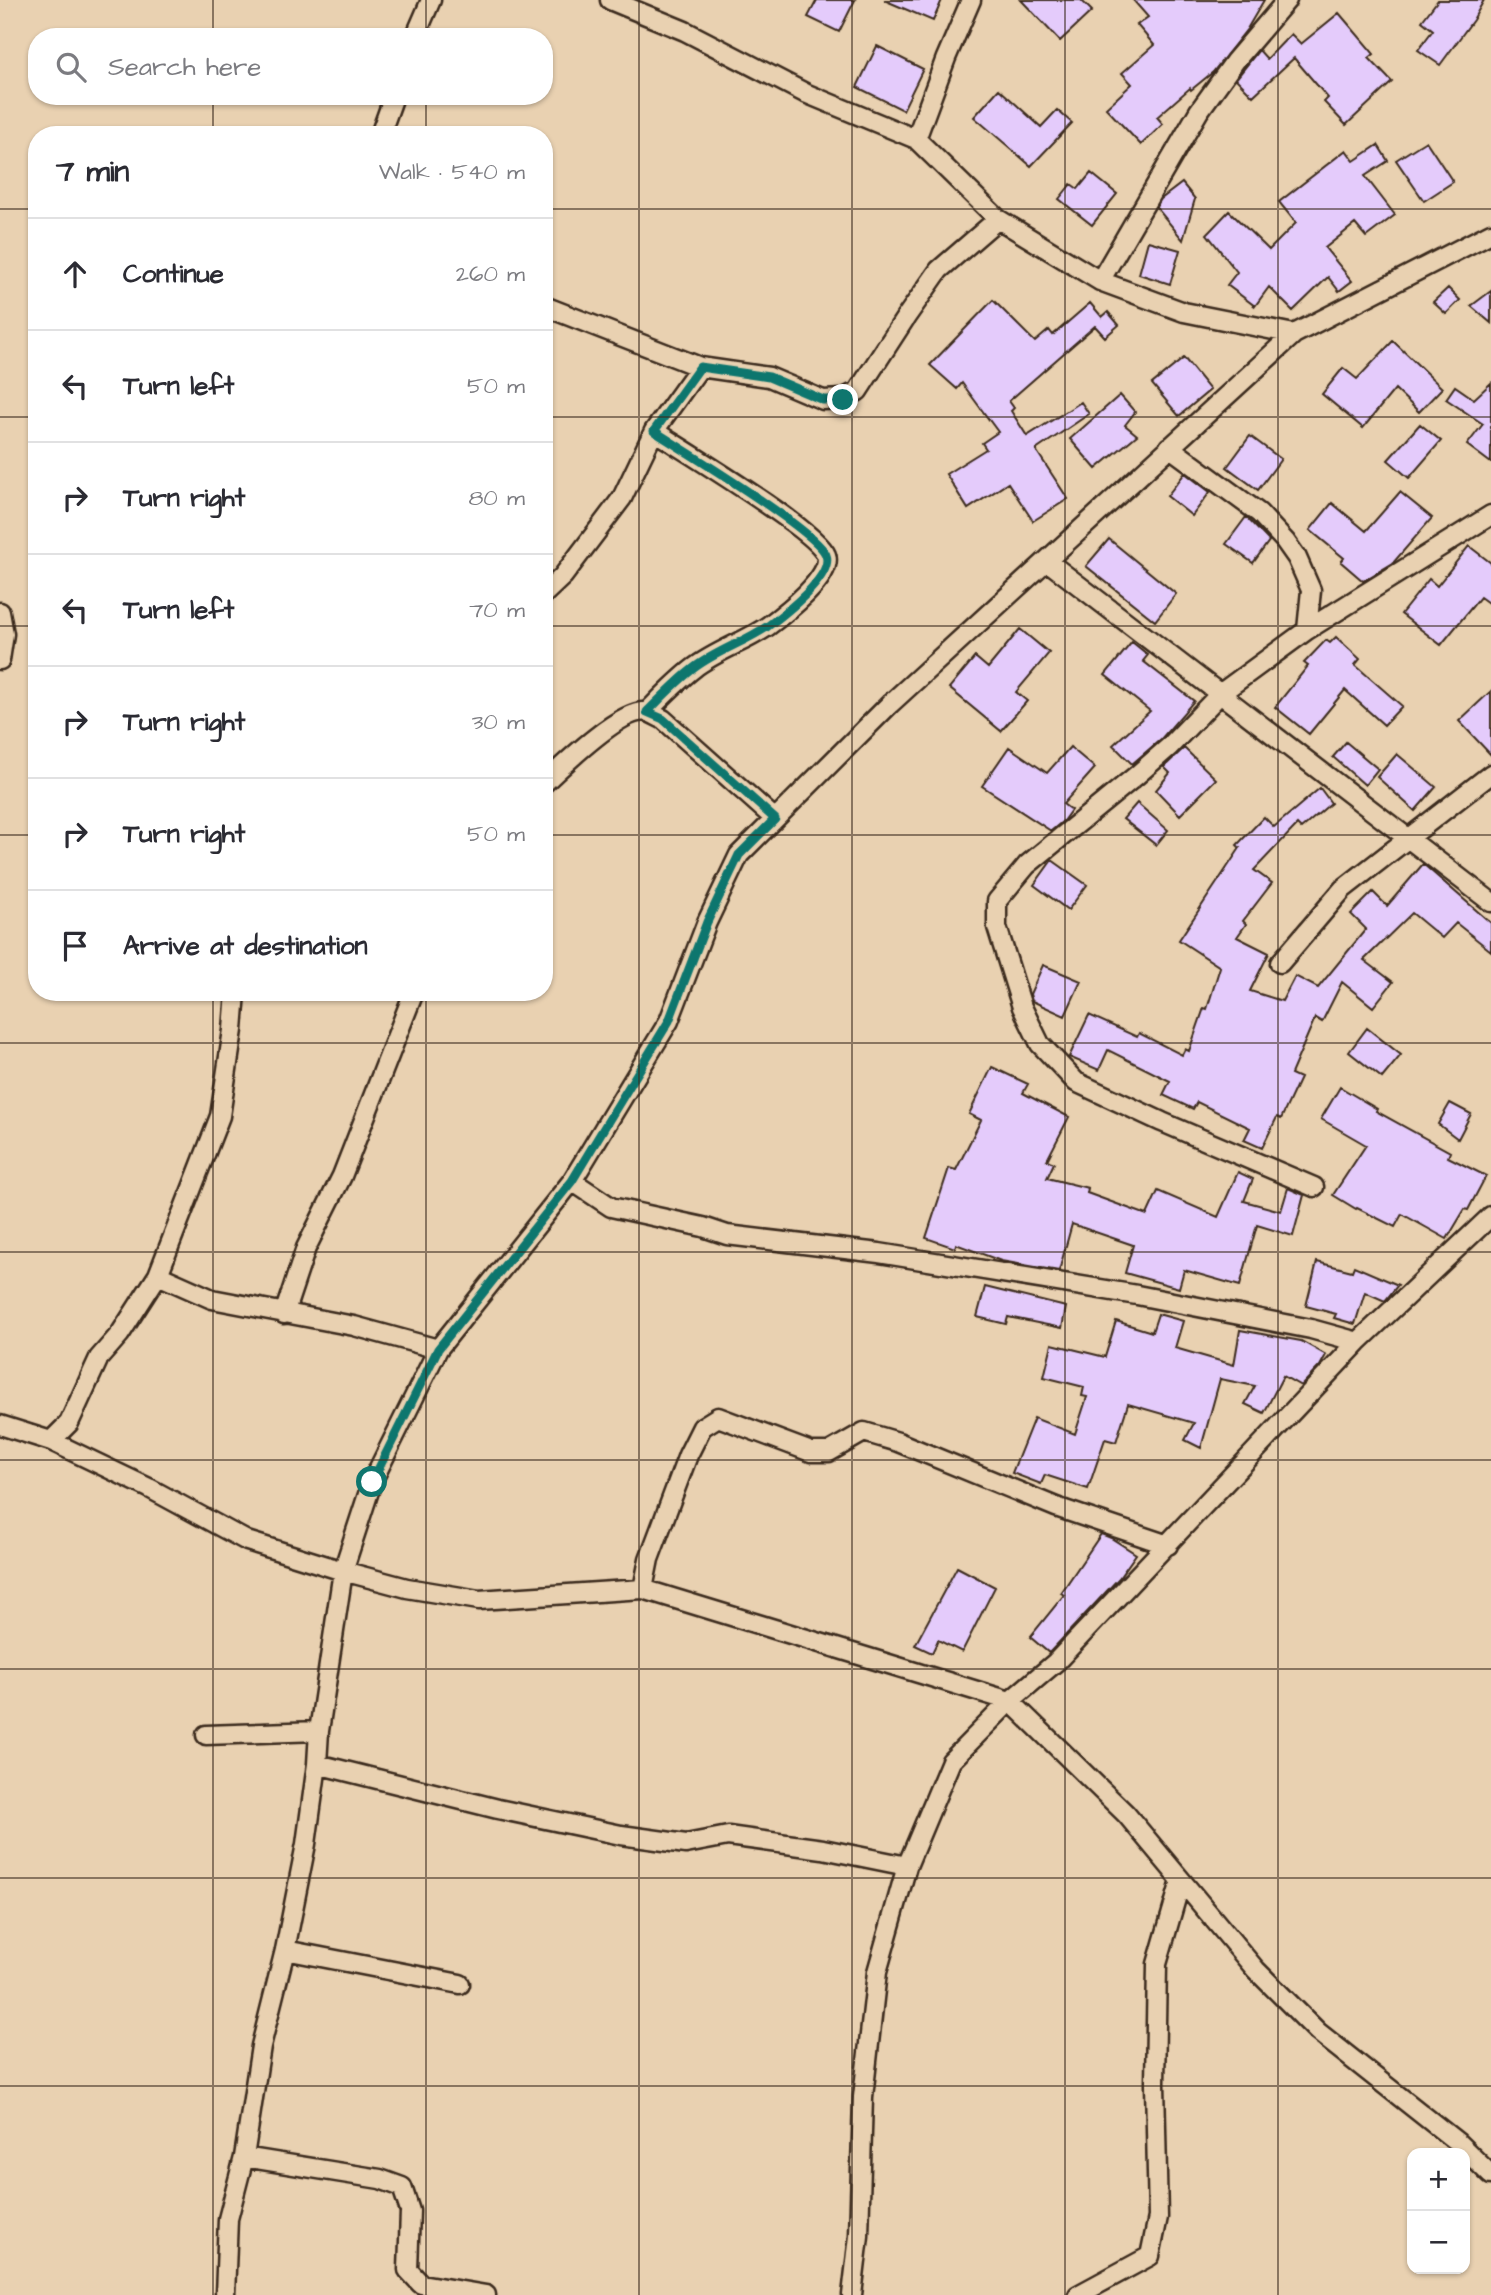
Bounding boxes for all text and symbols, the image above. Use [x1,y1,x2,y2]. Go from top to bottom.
search box [28,28,553,105]
icon: search [52,48,90,86]
text: Search here [108,49,261,85]
text: 7 min [56,151,129,193]
text: Walk · 540 m [379,156,525,188]
icon: ahead [56,255,94,293]
text: Continue [123,256,224,292]
text: 260 m [456,258,525,290]
icon: left [56,367,94,405]
text: Turn left [123,368,234,404]
text: 50 m [467,370,525,402]
route end [827,384,858,415]
icon: right [56,479,94,517]
text: Turn right [123,480,245,516]
text: 80 m [468,482,525,514]
icon: left [56,591,94,629]
text: Turn left [123,592,234,628]
text: 70 m [469,594,525,626]
icon: right [56,703,94,741]
text: Turn right [123,704,245,740]
text: 30 m [472,706,525,738]
icon: right [56,815,94,853]
text: Turn right [123,816,245,852]
text: 50 m [467,818,525,850]
icon: arrive [56,927,94,965]
text: Arrive at destination [123,928,368,964]
route start [356,1466,387,1497]
map controls [1407,2148,1470,2274]
button: + [1407,2148,1470,2211]
button: − [1407,2211,1470,2274]

